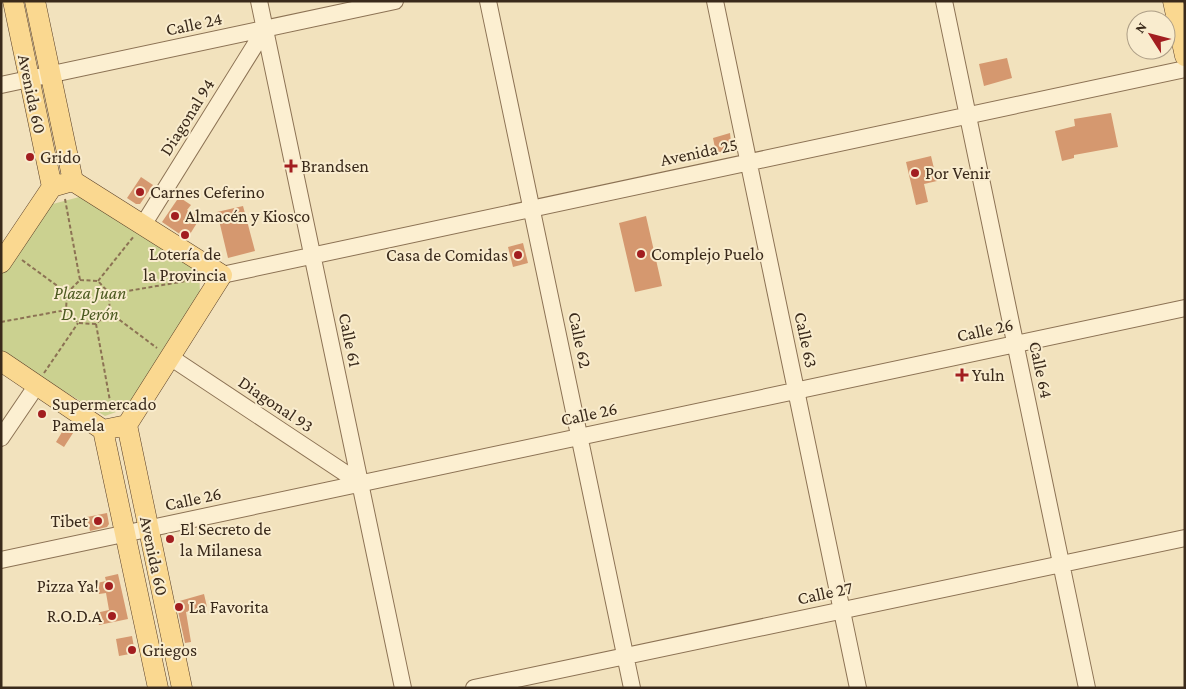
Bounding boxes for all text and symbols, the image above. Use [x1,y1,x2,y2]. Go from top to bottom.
street label: Calle 24 [164,8,224,40]
north arrow [1126,10,1176,60]
text: N [1131,18,1150,36]
street label: Avenida 60 [14,52,50,136]
street label: Diagonal 94 [156,75,218,159]
street label: Avenida 25 [659,134,739,170]
place label: Grido [40,147,81,167]
marker: Grido [24,151,36,163]
place label: Brandsen [301,156,369,176]
marker: Brandsen [285,160,297,172]
place label: Por Venir [925,163,991,183]
marker: Por Venir [909,167,921,179]
place label: Carnes Ceferino [150,182,265,202]
marker: Carnes Ceferino [134,186,146,198]
place label: Almacén y Kiosco [185,206,310,226]
marker: Almacén y Kiosco [169,210,181,222]
marker: Lotería de la Provincia [179,229,191,241]
place label: Lotería de la Provincia [143,244,227,285]
place label: Complejo Puelo [651,244,764,265]
place label: Casa de Comidas [386,245,508,265]
marker: Complejo Puelo [635,248,647,260]
marker: Casa de Comidas [512,249,524,261]
park label: Plaza Juan D. Perón [54,283,126,324]
street label: Calle 62 [564,310,596,370]
street label: Calle 63 [790,310,822,370]
street label: Calle 61 [335,311,365,369]
street label: Calle 26 [955,314,1015,346]
street label: Calle 64 [1025,340,1057,400]
place label: Yuln [972,365,1005,385]
marker: Yuln [956,369,968,381]
street label: Diagonal 93 [235,372,317,436]
place label: Supermercado Pamela [52,394,156,435]
street label: Calle 26 [559,398,619,430]
marker: Supermercado Pamela [36,408,48,420]
street label: Calle 26 [163,483,223,515]
place label: Tibet [50,511,89,531]
street label: Avenida 60 [136,514,172,598]
marker: Tibet [92,515,104,527]
place label: El Secreto de la Milanesa [180,519,271,560]
marker: El Secreto de la Milanesa [164,533,176,545]
place label: Pizza Ya! [37,576,99,596]
street label: Calle 27 [795,577,855,609]
marker: Pizza Ya! [103,580,115,592]
place label: La Favorita [189,597,269,617]
marker: La Favorita [173,601,185,613]
place label: R.O.D.A [47,606,103,626]
marker: R.O.D.A [106,610,118,622]
place label: Griegos [142,640,197,660]
marker: Griegos [126,644,138,656]

